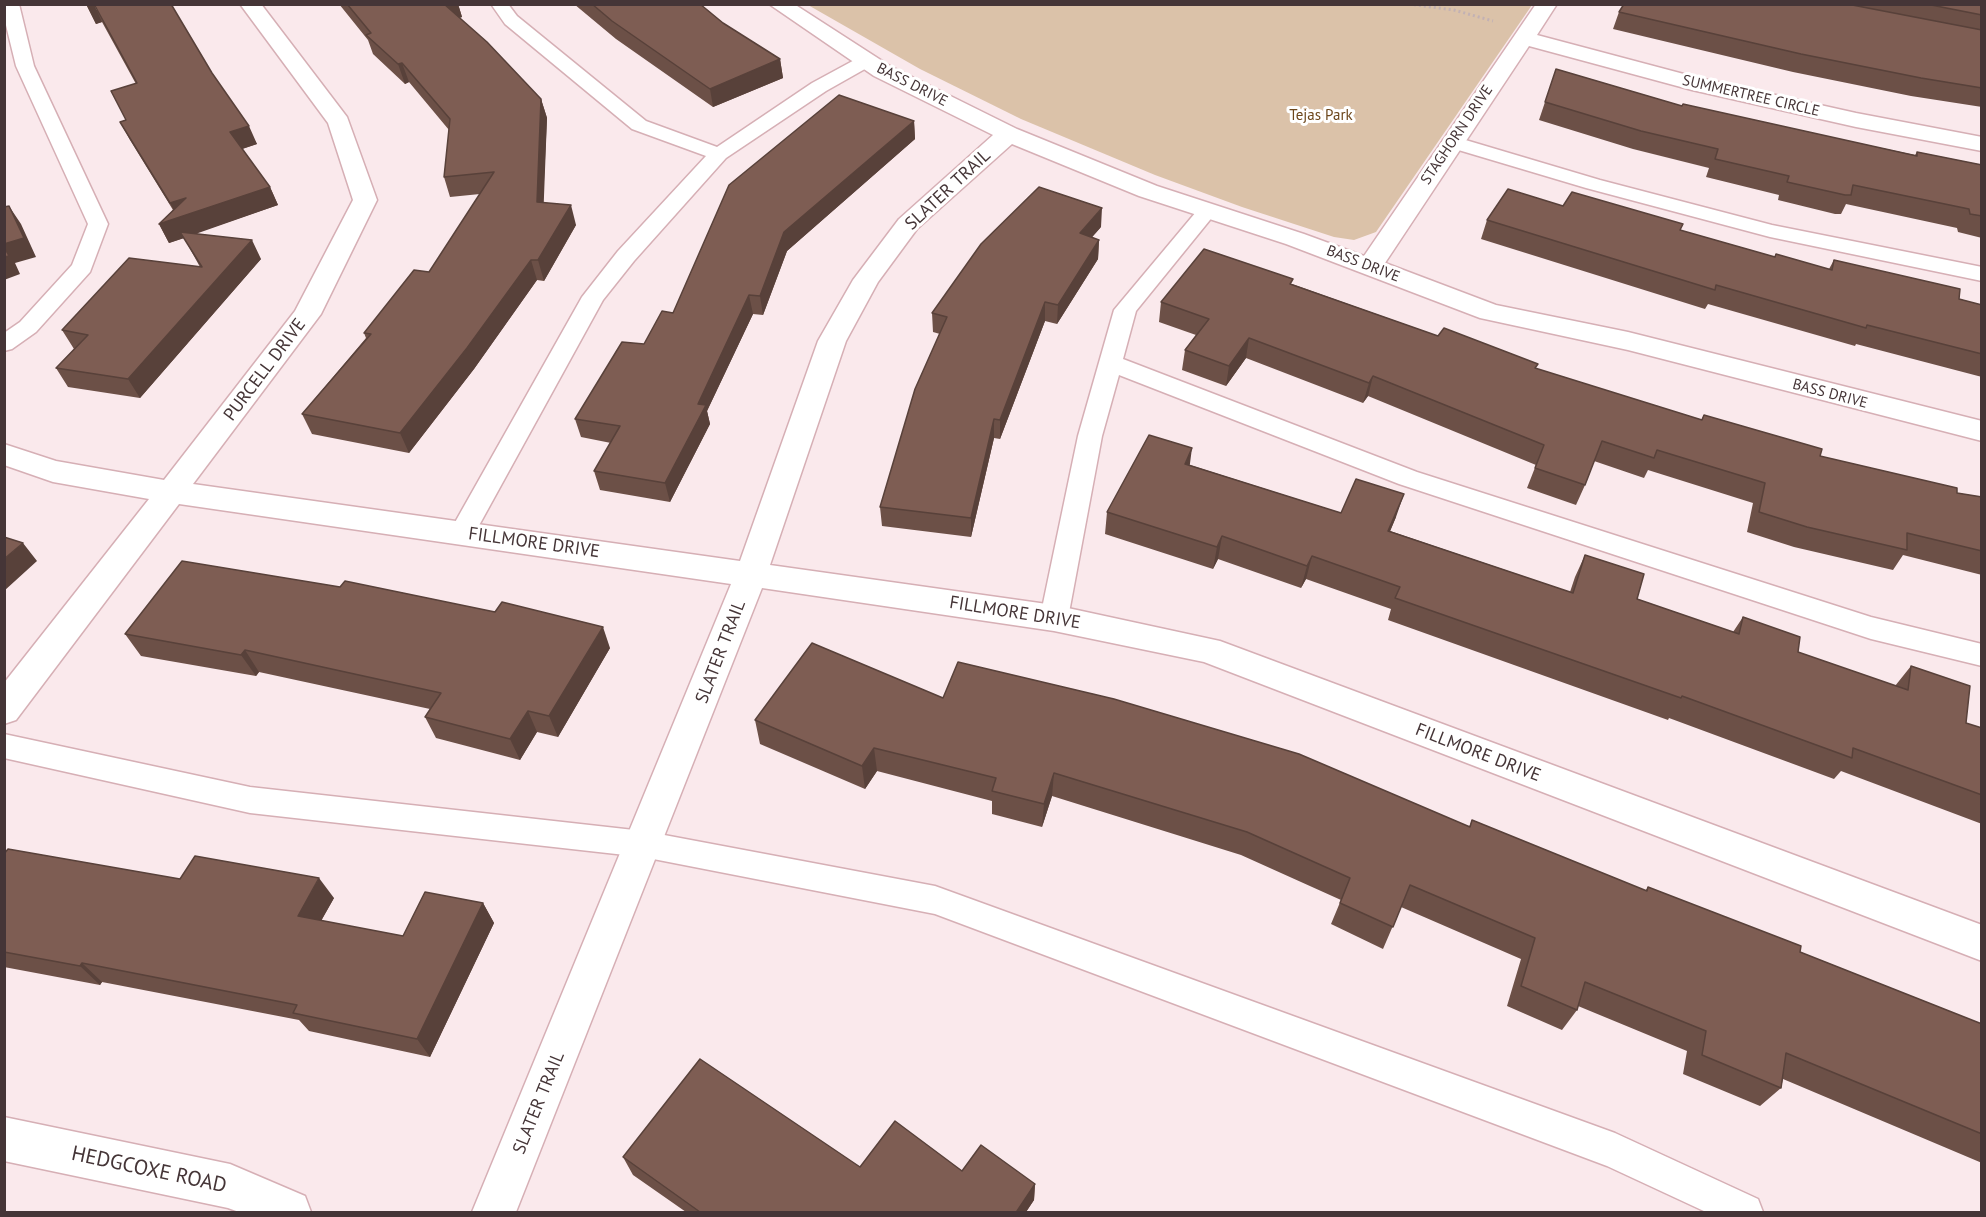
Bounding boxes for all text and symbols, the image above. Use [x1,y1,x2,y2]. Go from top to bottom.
street label: BASS DRIVE [874,59,950,111]
street label: SUMMERTREE CIRCLE [1681,71,1821,121]
street label: STAGHORN DRIVE [1417,82,1497,188]
park label: Tejas Park [1289,107,1353,125]
street label: SLATER TRAIL [901,145,995,235]
street label: BASS DRIVE [1324,242,1402,286]
street label: PURCELL DRIVE [219,315,311,425]
street label: BASS DRIVE [1790,375,1870,413]
street label: FILLMORE DRIVE [467,523,601,563]
street label: FILLMORE DRIVE [948,592,1082,634]
street label: SLATER TRAIL [691,597,751,707]
street label: FILLMORE DRIVE [1412,719,1544,787]
street label: SLATER TRAIL [509,1049,569,1157]
street label: HEDGCOXE ROAD [69,1141,229,1199]

